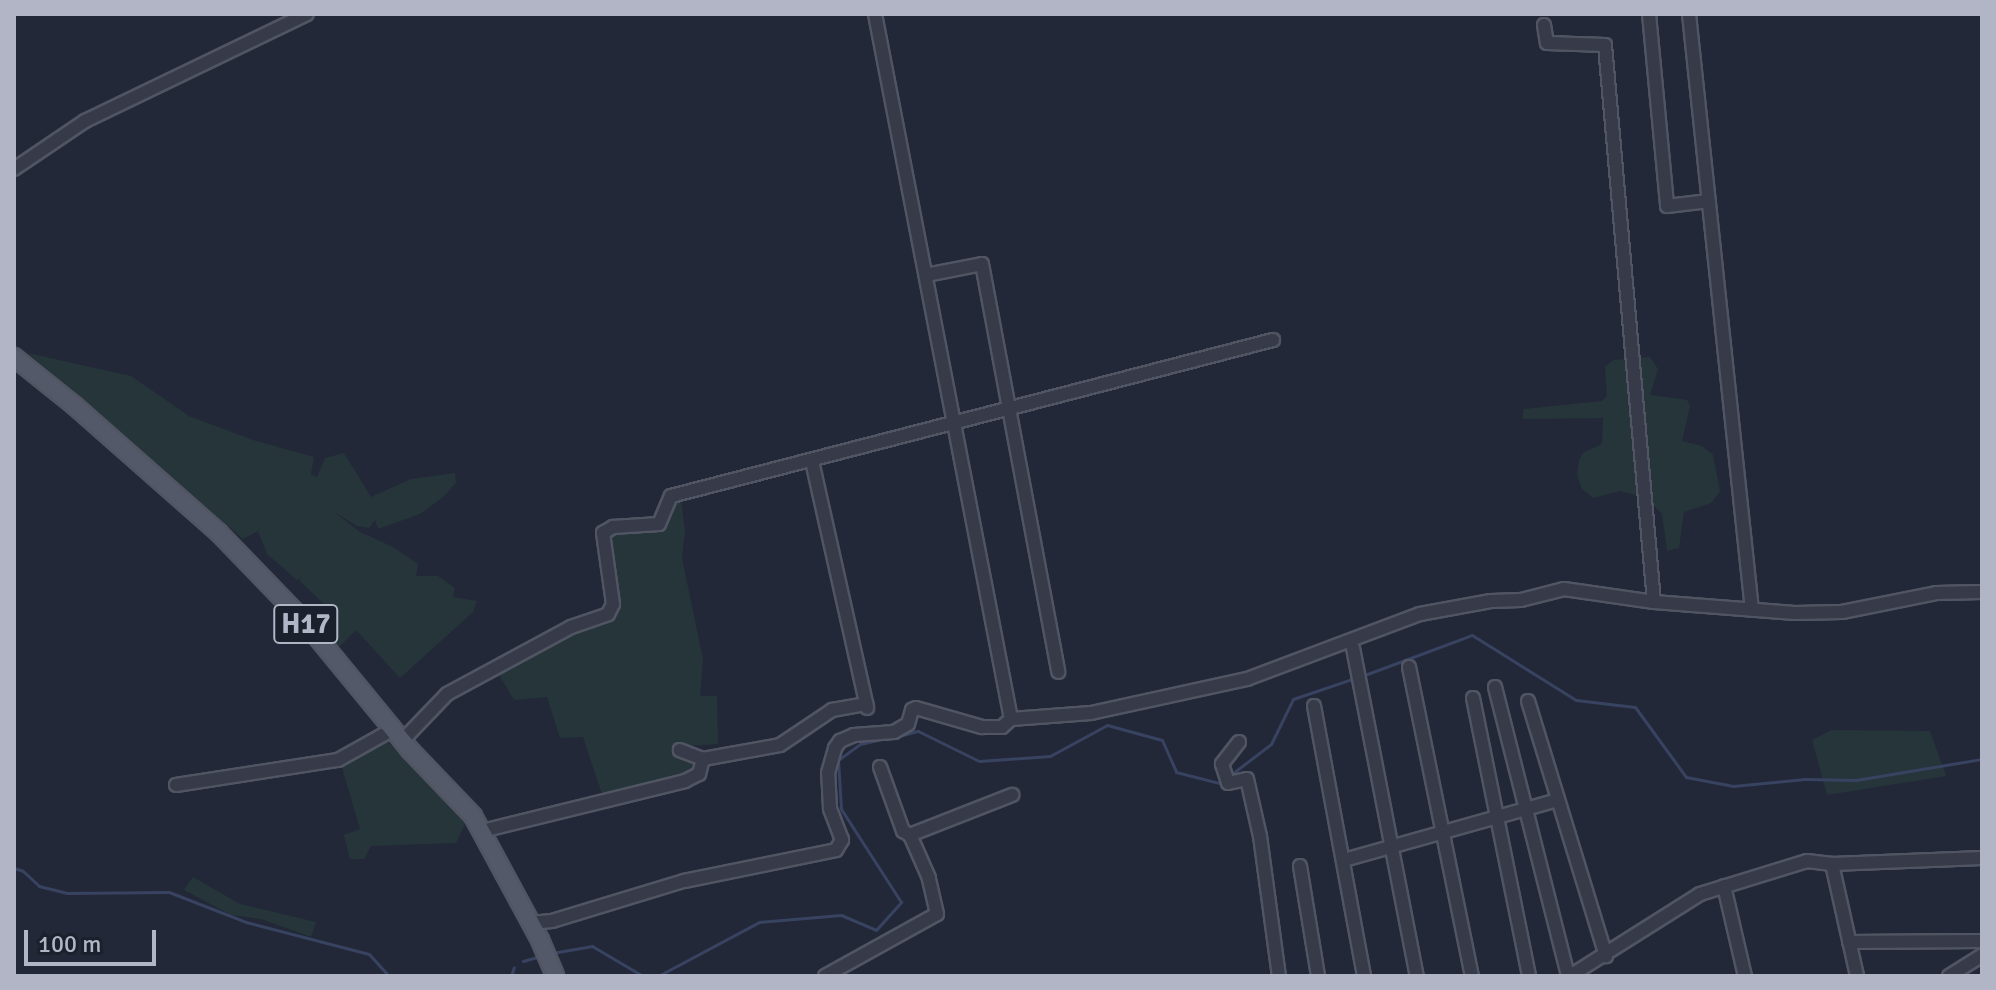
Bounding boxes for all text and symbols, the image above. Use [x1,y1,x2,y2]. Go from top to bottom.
road number: H17 [272,600,340,648]
scale bar [28,914,160,964]
text: 100 m [38,929,101,959]

